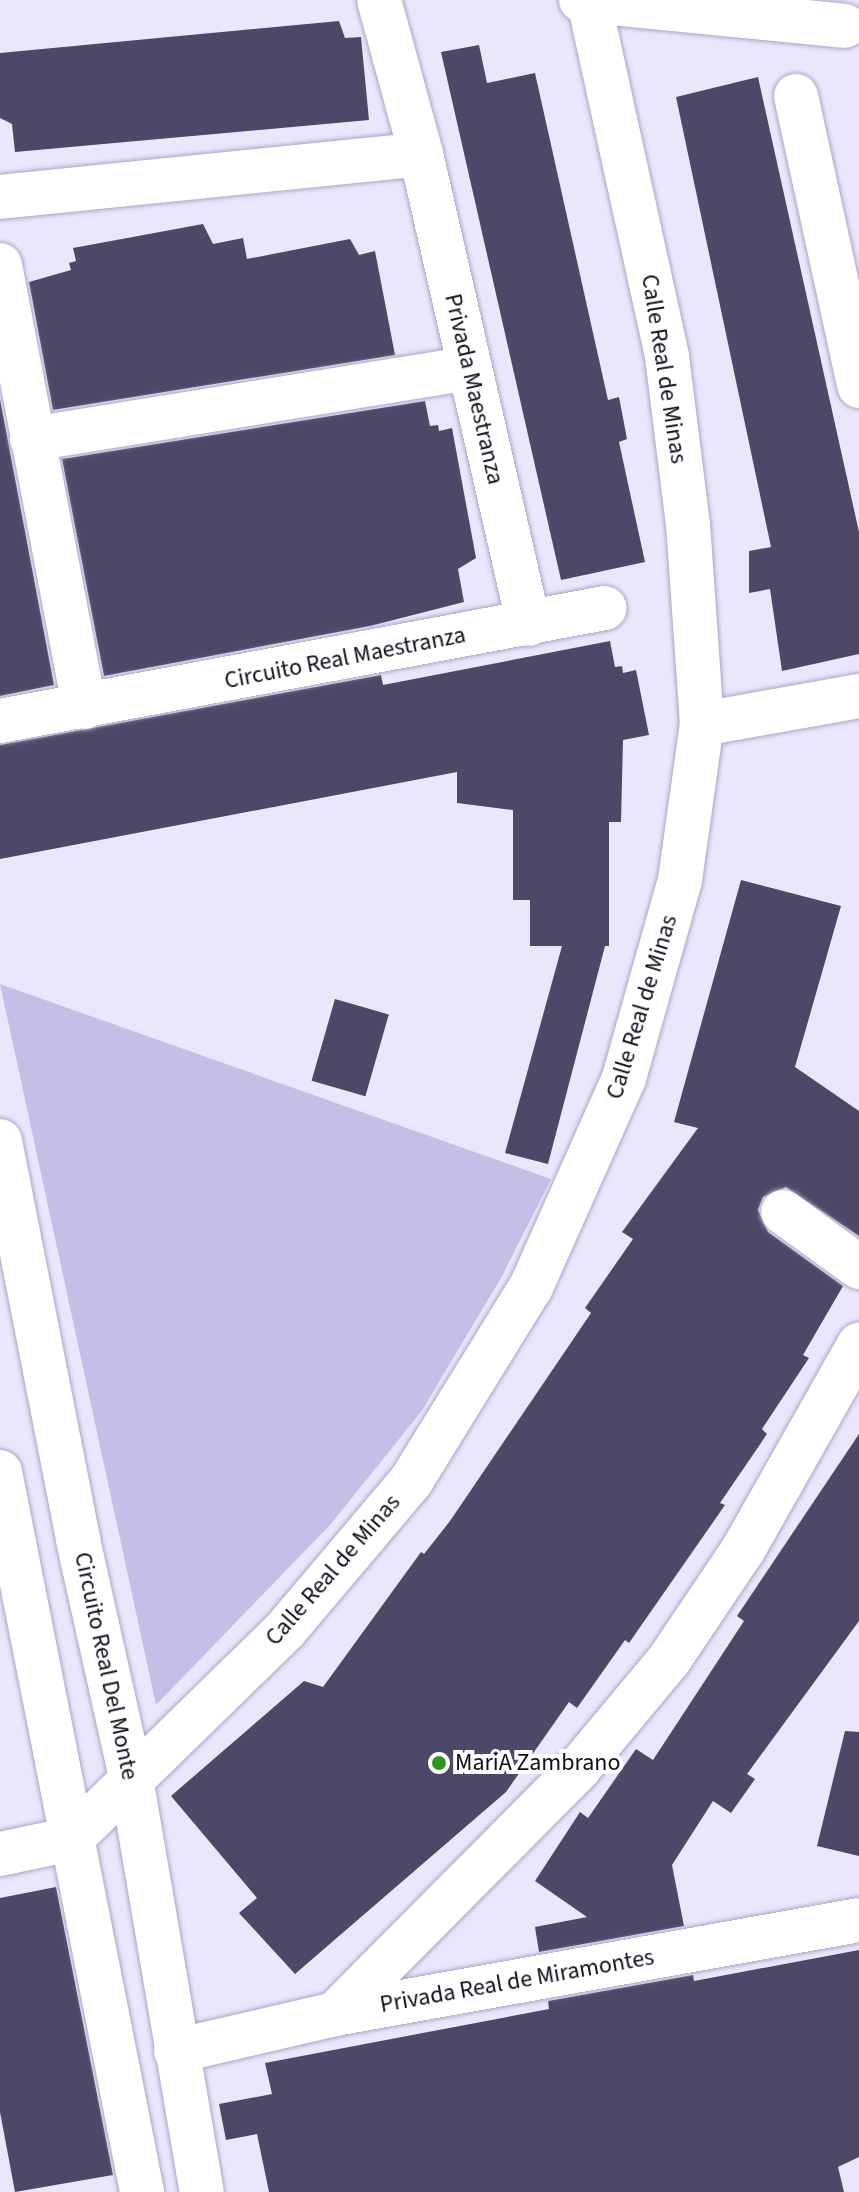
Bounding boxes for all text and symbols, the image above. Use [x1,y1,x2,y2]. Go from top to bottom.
street label: Calle Real de Minas [635,272,693,466]
street label: Privada Maestranza [438,291,510,487]
street label: Circuito Real Maestranza [222,620,468,696]
street label: Calle Real de Minas [600,911,684,1103]
street label: Calle Real de Minas [259,1488,407,1652]
street label: Circuito Real Del Monte [68,1550,144,1782]
place label: MariA Zambrano [455,1749,620,1777]
marker: MariA Zambrano [430,1754,448,1772]
street label: Privada Real de Miramontes [378,1943,656,2019]

